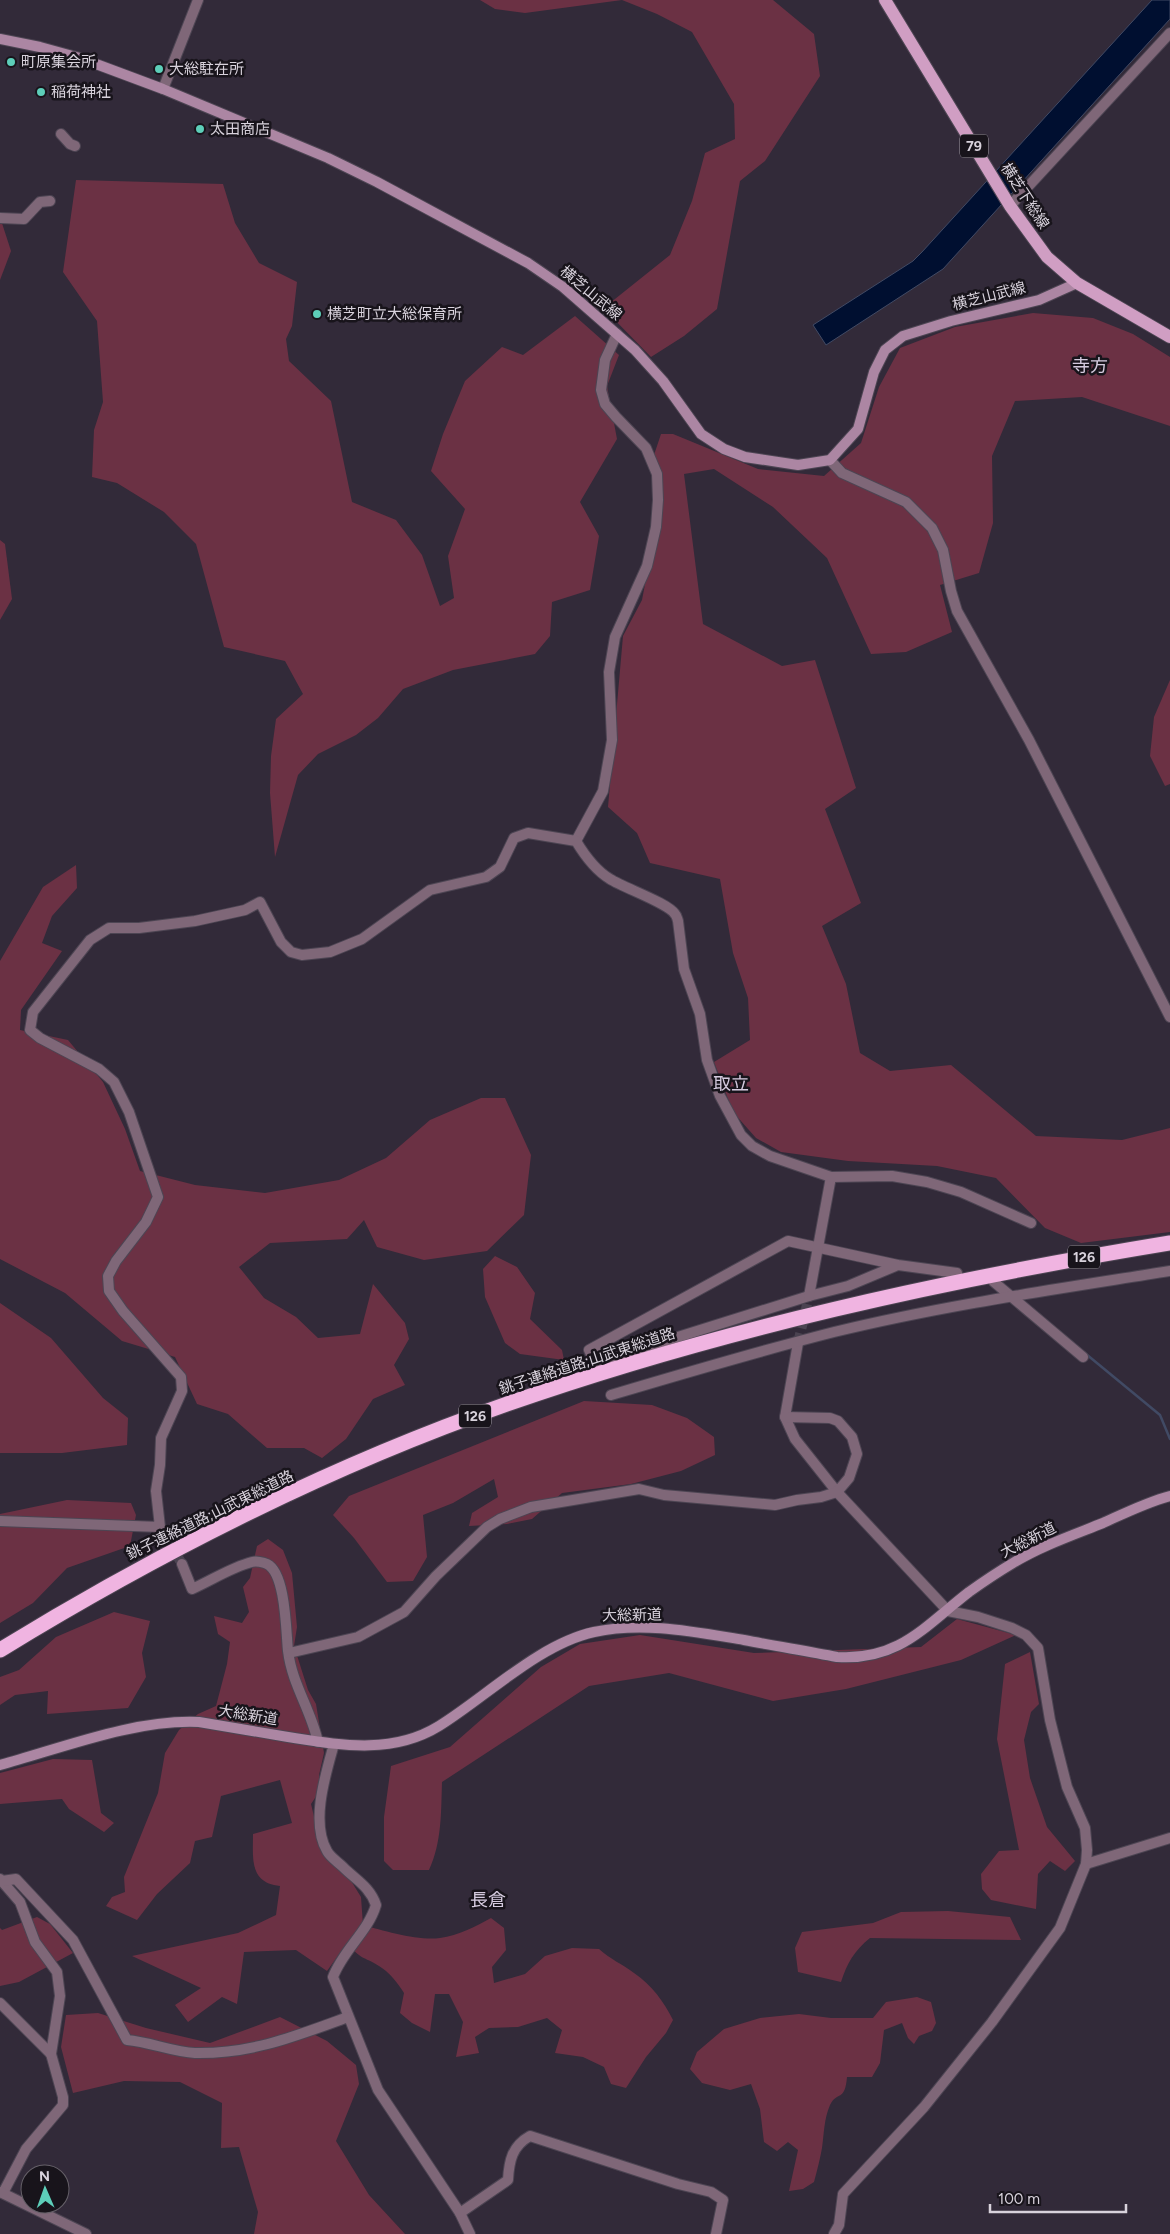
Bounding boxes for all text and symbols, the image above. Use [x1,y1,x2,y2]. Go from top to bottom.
place label: 町原集会所 [21,53,96,71]
marker: 町原集会所 [5,56,17,68]
place label: 大総駐在所 [169,60,244,78]
marker: 大総駐在所 [153,63,165,75]
place label: 稲荷神社 [51,83,111,101]
marker: 稲荷神社 [35,86,47,98]
place label: 太田商店 [210,120,270,138]
marker: 太田商店 [194,123,206,135]
road number: 79 [960,134,988,158]
street label: 横芝下総線 [997,160,1053,232]
street label: 横芝山武線 [556,262,626,324]
street label: 横芝山武線 [950,278,1028,314]
place label: 横芝町立大総保育所 [327,305,462,323]
marker: 横芝町立大総保育所 [311,308,323,320]
district label: 寺方 [1072,355,1108,377]
district label: 取立 [713,1073,749,1095]
road number: 126 [1068,1246,1100,1268]
street label: 銚子連絡道路;山武東総道路 [497,1324,677,1398]
road number: 126 [459,1404,491,1428]
street label: 銚子連絡道路;山武東総道路 [123,1467,297,1563]
street label: 大総新道 [997,1518,1059,1562]
street label: 大総新道 [602,1605,662,1625]
street label: 大総新道 [217,1701,279,1729]
district label: 長倉 [470,1889,506,1911]
north arrow [20,2164,70,2214]
text: N [39,2168,50,2185]
scale bar [990,2182,1126,2214]
text: 100 m [998,2190,1040,2208]

